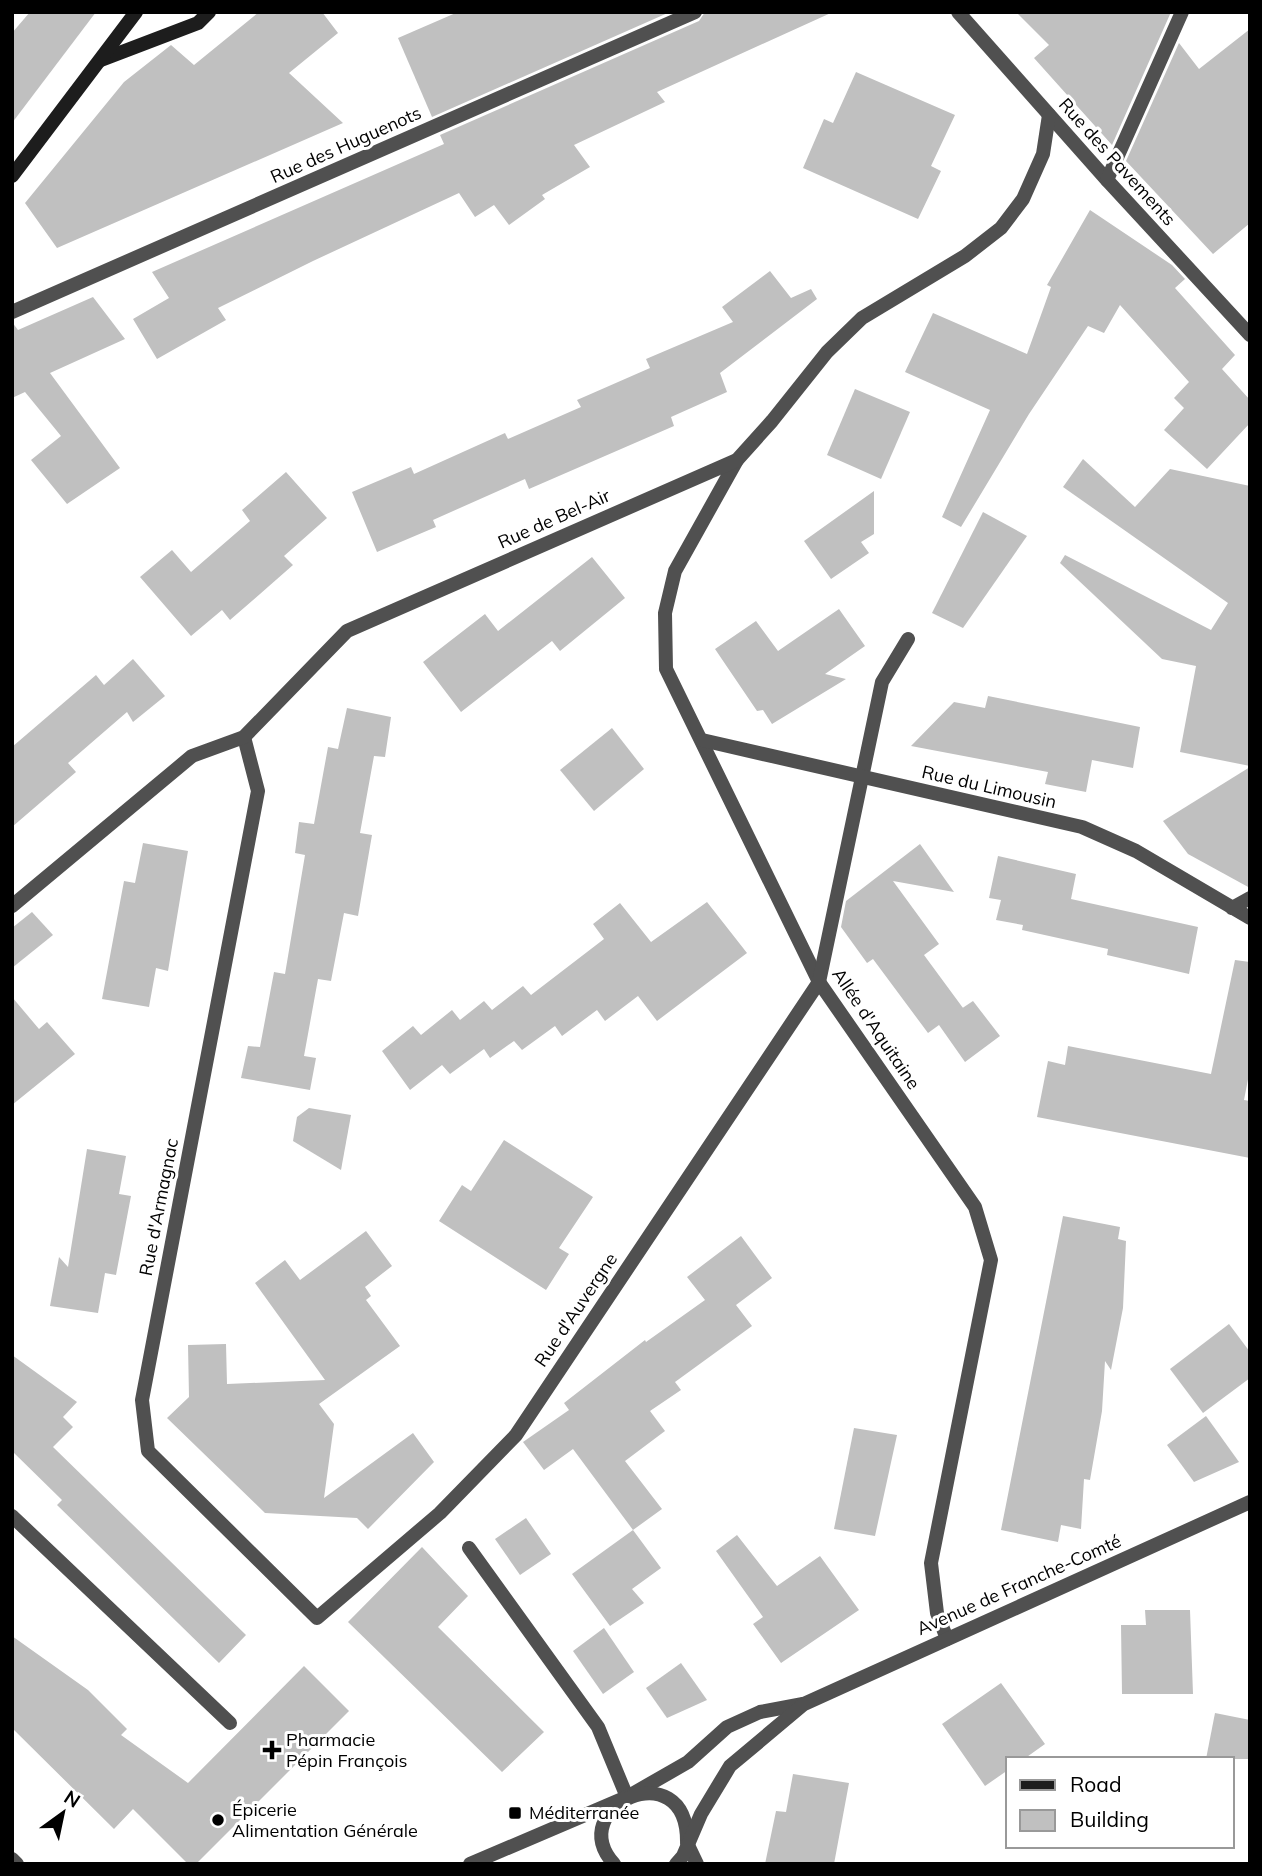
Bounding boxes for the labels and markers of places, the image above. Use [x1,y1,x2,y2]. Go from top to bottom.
place label: Pharmacie Pépin François [286,1728,407,1772]
marker: Pharmacie Pépin François [264,1742,280,1758]
place label: Épicerie Alimentation Générale [232,1798,418,1842]
place label: Méditerranée [529,1801,639,1824]
marker: Méditerranée [507,1805,523,1821]
marker: Épicerie Alimentation Générale [210,1812,226,1828]

